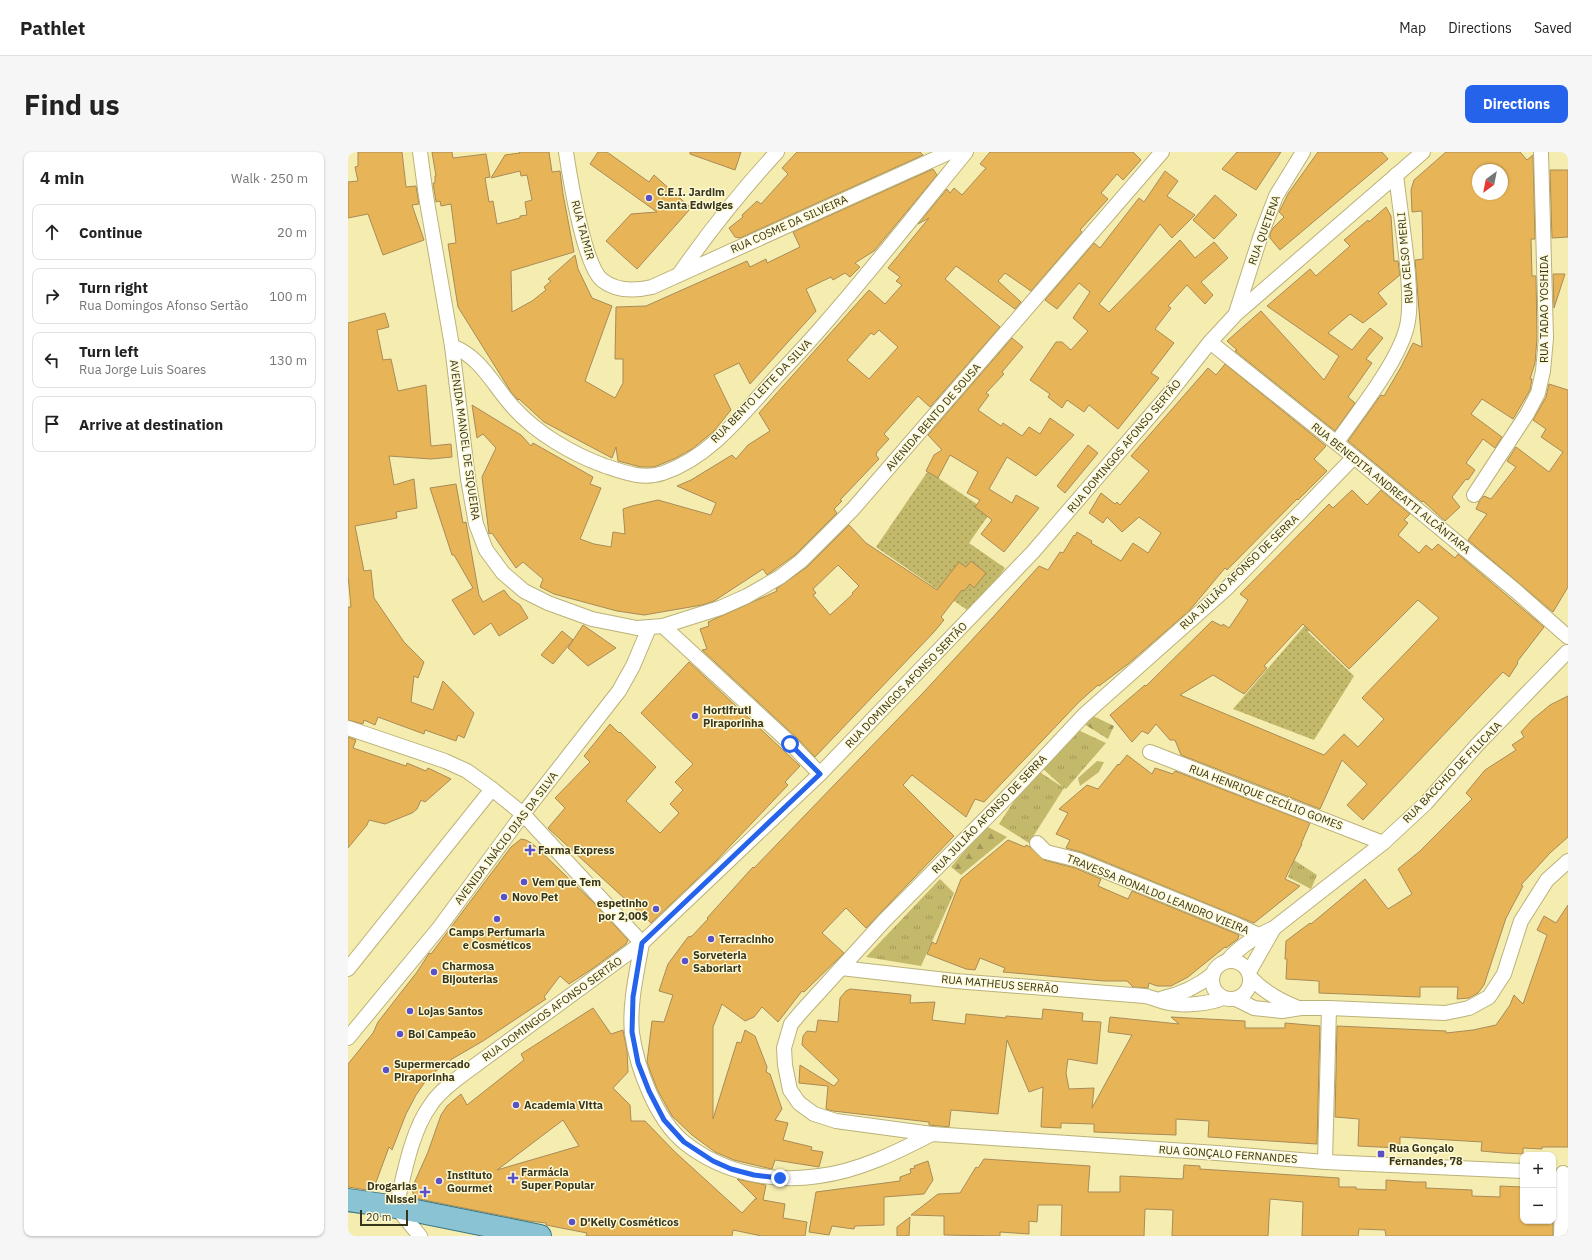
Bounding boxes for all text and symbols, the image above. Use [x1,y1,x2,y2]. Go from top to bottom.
text: Pathlet [20,16,85,40]
text: Map [1399,19,1426,37]
text: Directions [1448,19,1512,37]
text: Saved [1534,19,1572,37]
button: Directions [1465,85,1568,123]
text: Find us [24,86,120,123]
north arrow [1472,164,1508,200]
text: 4 min [40,167,84,189]
text: Walk · 250 m [231,170,308,187]
place label: C.E.I. Jardim Santa Edwiges [657,185,734,212]
street label: RUA COSME DA SILVEIRA [728,192,850,256]
marker: C.E.I. Jardim Santa Edwiges [644,193,654,203]
street label: RUA QUETENA [1245,193,1283,267]
street label: RUA TAIMIR [568,199,598,261]
street label: RUA CELSO MERLI [1394,212,1416,304]
icon: ahead [41,221,63,243]
text: Continue [79,223,143,242]
text: 20 m [277,224,307,241]
street label: RUA TADAO YOSHIDA [1537,255,1551,363]
text: Turn right [79,278,148,297]
icon: right [41,285,63,307]
text: 100 m [269,288,307,305]
text: Rua Domingos Afonso Sertão [79,297,248,314]
street label: RUA BENTO LEITE DA SILVA [708,336,814,446]
text: Turn left [79,342,139,361]
icon: left [41,349,63,371]
text: 130 m [269,352,307,369]
street label: AVENIDA MANOEL DE SIQUEIRA [447,359,483,521]
street label: AVENIDA BENTO DE SOUSA [882,360,984,474]
text: Rua Jorge Luis Soares [79,361,206,378]
street label: RUA DOMINGOS AFONSO SERTÃO [1064,376,1184,516]
icon: arrive [41,413,63,435]
text: Arrive at destination [79,415,223,434]
street label: RUA BENEDITA ANDREATTI ALCÂNTARA [1309,419,1473,557]
street label: RUA JULIÃO AFONSO DE SERRA [1177,511,1301,633]
street label: RUA DOMINGOS AFONSO SERTÃO [842,619,970,751]
place label: Hortifruti Piraporinha [703,703,764,730]
marker: Hortifruti Piraporinha [690,711,700,721]
street label: RUA BACCHIO DE FILICAIA [1400,718,1504,826]
route start [781,735,799,753]
street label: RUA JULIÃO AFONSO DE SERRA [928,752,1050,876]
street label: RUA HENRIQUE CECÍLIO GOMES [1187,761,1345,833]
street label: AVENIDA INÁCIO DIAS DA SILVA [451,769,561,907]
place label: Farma Express [538,843,615,857]
marker: Farma Express [525,845,535,855]
street label: TRAVESSA RONALDO LEANDRO VIEIRA [1065,851,1251,937]
place label: Vem que Tem [532,875,601,889]
marker: Vem que Tem [519,877,529,887]
place label: Novo Pet [512,890,558,904]
marker: Novo Pet [499,892,509,902]
place label: espetinho por 2,00$ [597,896,648,923]
marker: espetinho por 2,00$ [651,904,661,914]
marker: Camps Perfumaria e Cosméticos [492,914,502,924]
place label: Camps Perfumaria e Cosméticos [449,925,545,952]
place label: Terracinho [719,932,774,946]
marker: Terracinho [706,934,716,944]
place label: Sorveteria Saboriart [693,948,747,975]
street label: RUA DOMINGOS AFONSO SERTÃO [479,953,625,1065]
marker: Sorveteria Saboriart [680,956,690,966]
place label: Charmosa Bijouterias [442,959,499,986]
marker: Charmosa Bijouterias [429,967,439,977]
street label: RUA MATHEUS SERRÃO [941,972,1059,996]
place label: Lojas Santos [418,1004,484,1018]
marker: Lojas Santos [405,1006,415,1016]
place label: Boi Campeão [408,1027,476,1041]
marker: Boi Campeão [395,1029,405,1039]
place label: Supermercado Piraporinha [394,1057,470,1084]
marker: Supermercado Piraporinha [381,1065,391,1075]
place label: Academia Vitta [524,1098,603,1112]
marker: Academia Vitta [511,1100,521,1110]
place label: Rua Gonçalo Fernandes, 78 [1389,1141,1463,1168]
street label: RUA GONÇALO FERNANDES [1158,1142,1298,1166]
marker: Rua Gonçalo Fernandes, 78 [1376,1149,1386,1159]
map controls [1520,1152,1556,1224]
button: + [1520,1152,1556,1188]
place label: Farmácia Super Popular [521,1165,595,1192]
place label: Instituto Gourmet [447,1168,492,1195]
route end [771,1169,789,1187]
marker: Farmácia Super Popular [508,1173,518,1183]
marker: Instituto Gourmet [434,1176,444,1186]
place label: Drogarias Nissei [367,1179,417,1206]
marker: Drogarias Nissei [420,1187,430,1197]
button: − [1520,1188,1556,1224]
scale bar [360,1208,408,1227]
text: 20 m [366,1210,391,1224]
place label: D'Kelly Cosméticos [580,1215,679,1229]
marker: D'Kelly Cosméticos [567,1217,577,1227]

